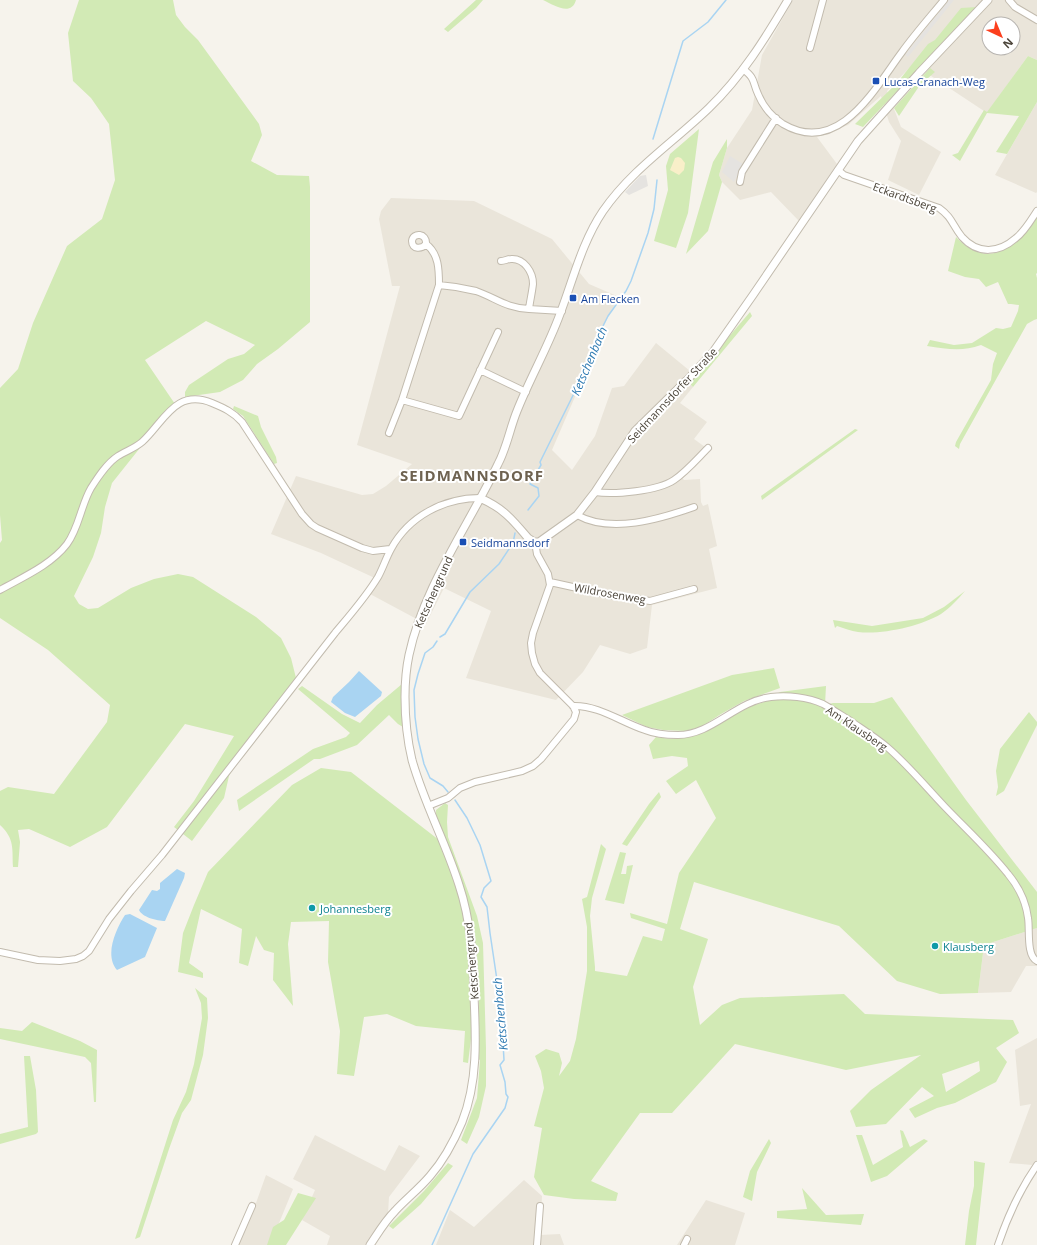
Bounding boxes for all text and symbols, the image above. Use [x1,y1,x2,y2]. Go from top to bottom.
north arrow [981,16,1021,56]
text: N [1000,35,1017,52]
place label: Lucas-Cranach-Weg [884,74,985,89]
marker: Lucas-Cranach-Weg [871,76,881,86]
street label: Eckardtsberg [871,178,939,216]
place label: Am Flecken [581,291,640,306]
marker: Am Flecken [568,293,578,303]
water label: Ketschenbach [567,324,611,398]
street label: Seidmannsdorfer Straße [624,344,720,446]
district label: SEIDMANNSDORF [400,465,544,485]
place label: Seidmannsdorf [471,535,551,550]
marker: Seidmannsdorf [458,537,468,547]
street label: Ketschengrund [410,553,456,631]
street label: Wildrosenweg [573,579,647,607]
street label: Am Klausberg [823,702,891,754]
place label: Johannesberg [319,901,391,916]
marker: Johannesberg [307,903,317,913]
street label: Ketschengrund [460,922,482,1000]
place label: Klausberg [943,939,994,954]
marker: Klausberg [930,941,940,951]
water label: Ketschenbach [488,977,512,1051]

